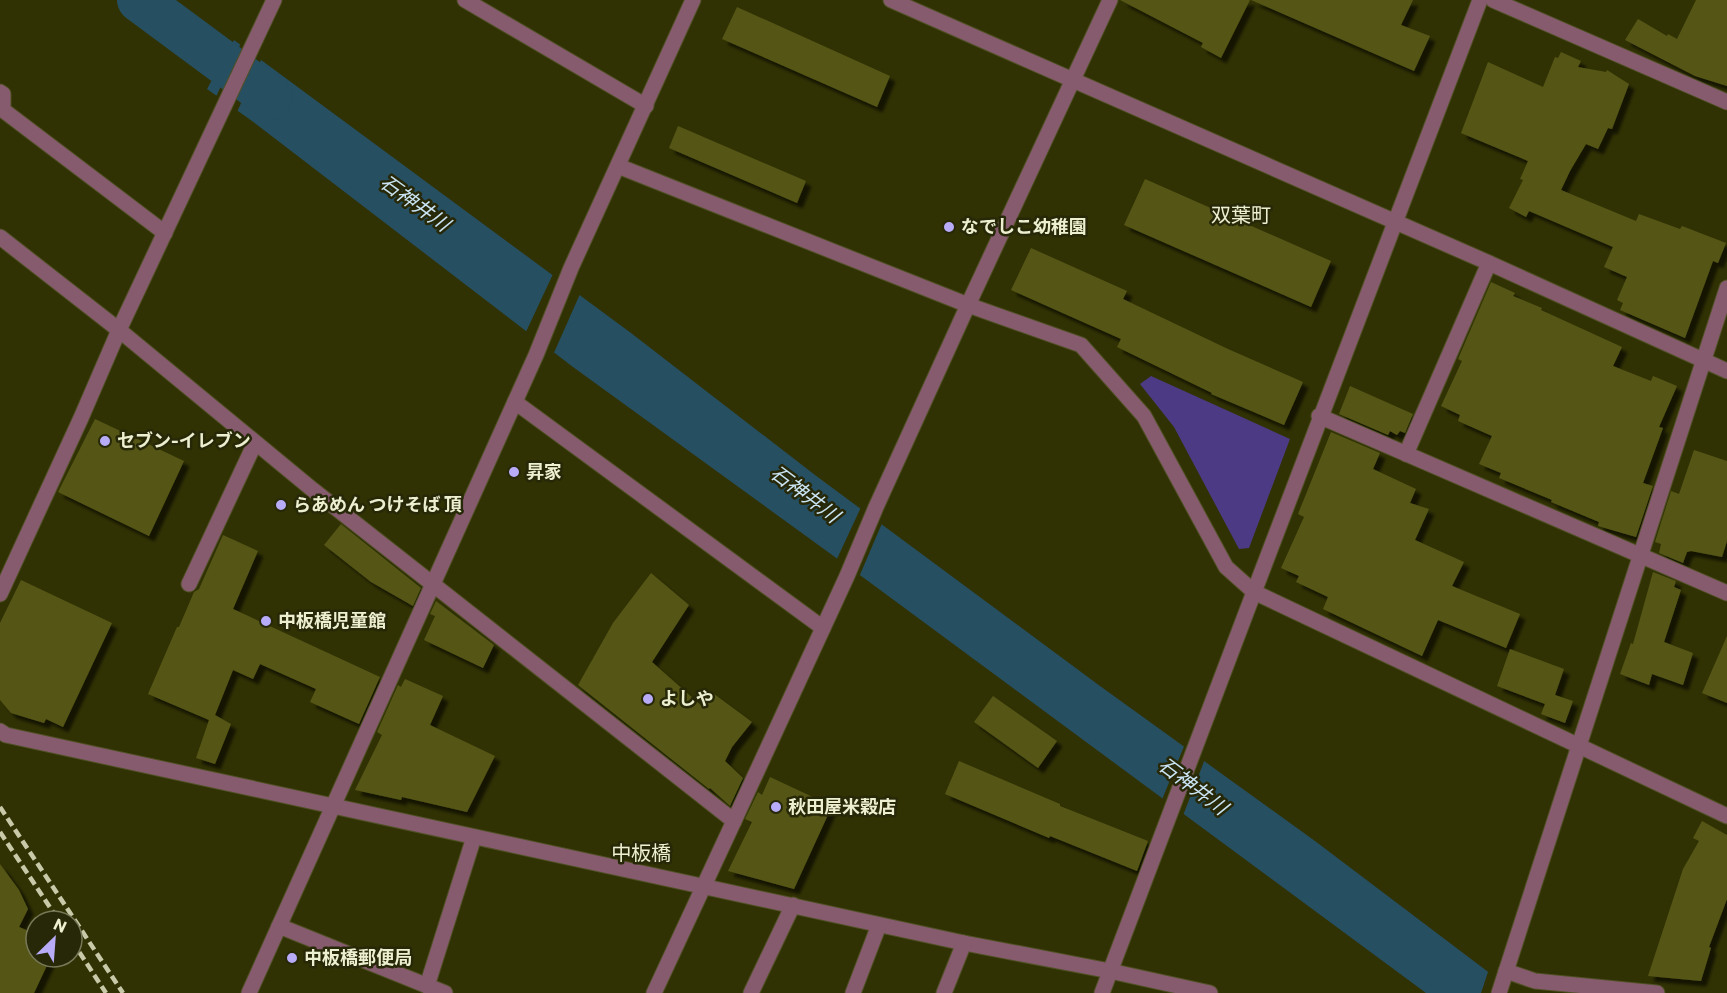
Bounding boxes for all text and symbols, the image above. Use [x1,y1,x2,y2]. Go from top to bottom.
water label: 石神井川 [376,169,457,237]
district label: 双葉町 [1211,202,1271,226]
place label: なでしこ幼稚園 [961,215,1087,237]
marker: なでしこ幼稚園 [942,220,956,234]
place label: セブン-イレブン [117,429,251,451]
marker: セブン-イレブン [98,434,112,448]
place label: 昇家 [526,460,562,482]
water label: 石神井川 [766,460,846,528]
marker: 昇家 [507,465,521,479]
place label: らあめん つけそば 頂 [293,493,462,515]
marker: らあめん つけそば 頂 [274,498,288,512]
place label: 中板橋児童館 [278,609,386,631]
marker: 中板橋児童館 [259,614,273,628]
place label: よしや [660,687,714,709]
marker: よしや [641,692,655,706]
water label: 石神井川 [1154,752,1234,820]
place label: 秋田屋米穀店 [788,795,896,817]
marker: 秋田屋米穀店 [769,800,783,814]
district label: 中板橋 [611,840,671,864]
north arrow [24,909,84,969]
text: N [51,914,70,936]
place label: 中板橋郵便局 [304,946,412,968]
marker: 中板橋郵便局 [285,951,299,965]

